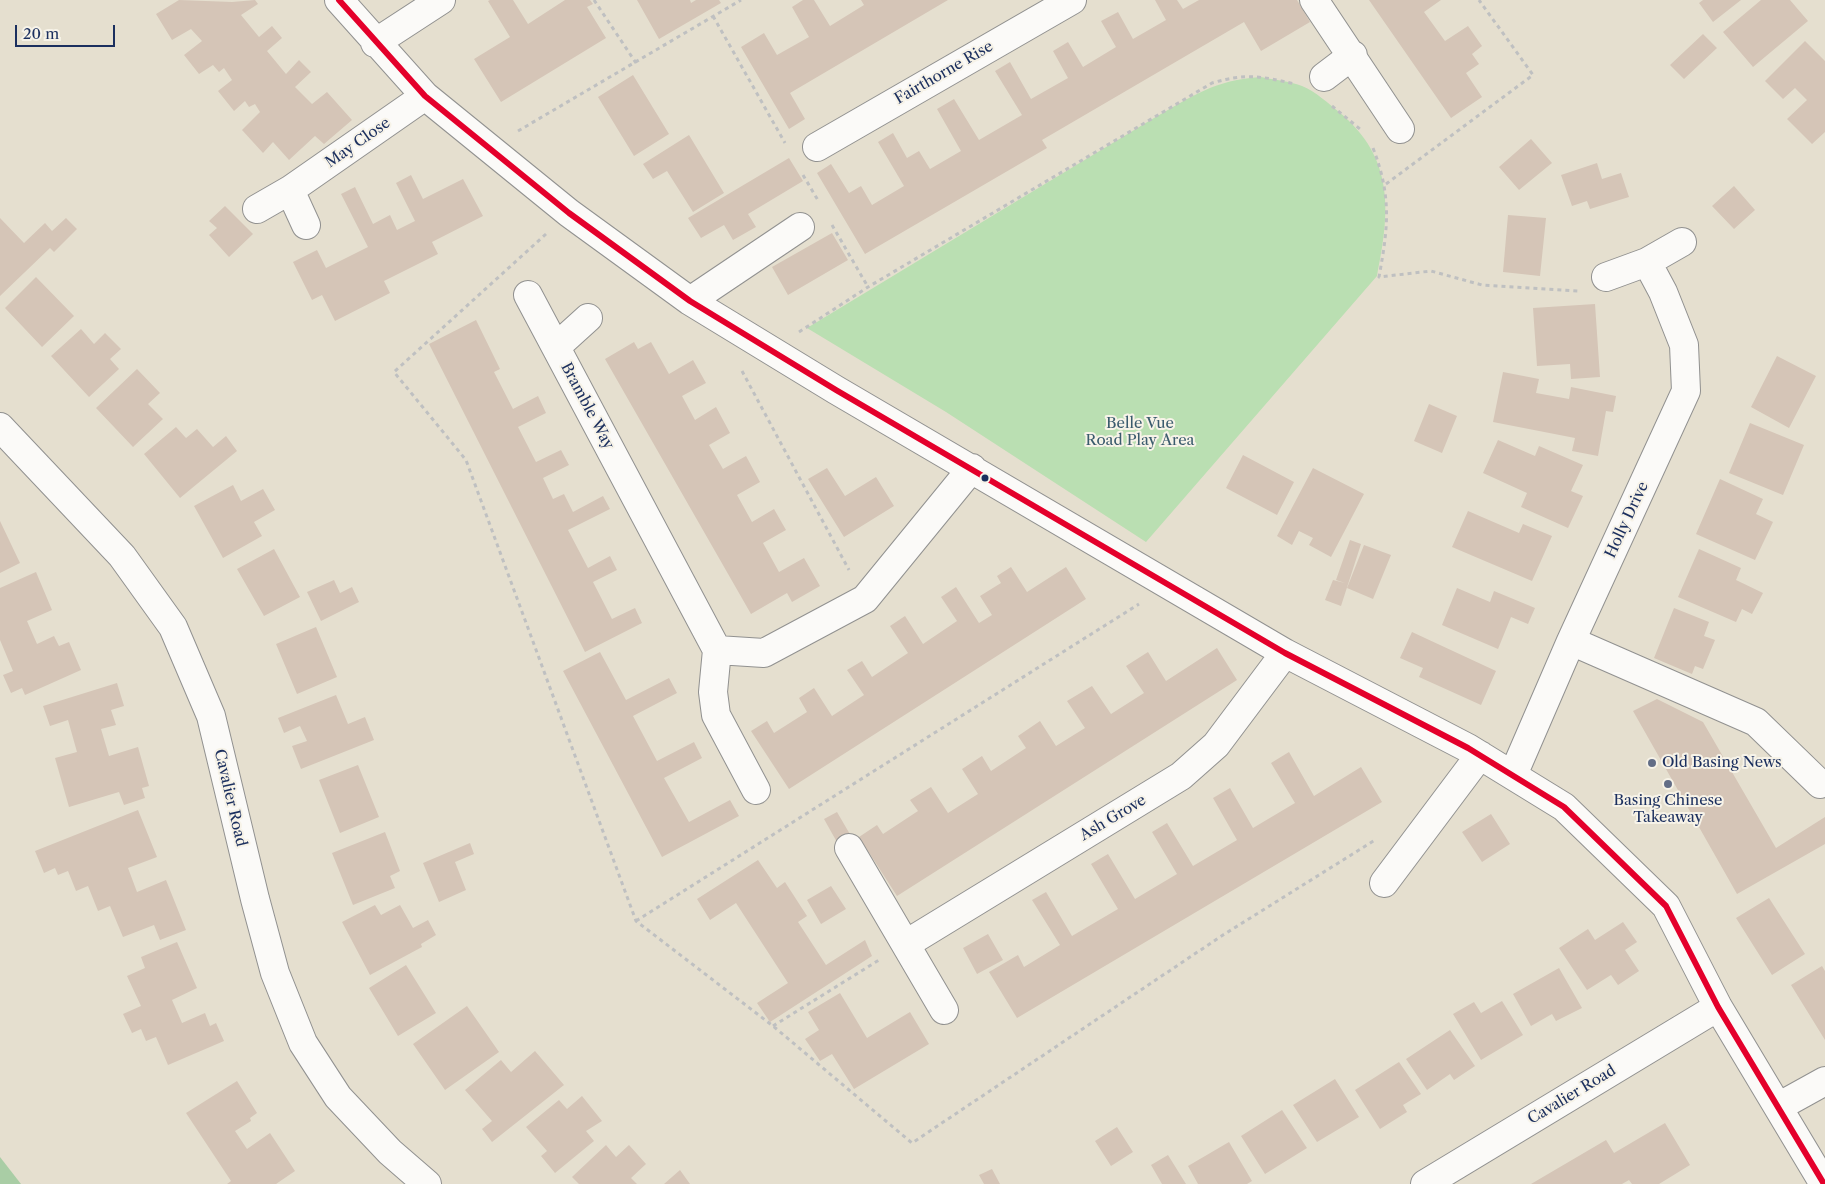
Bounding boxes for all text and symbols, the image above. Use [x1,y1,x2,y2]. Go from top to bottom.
scale bar [18,15,118,47]
text: 20 m [23,24,59,43]
street label: Fairthorne Rise [892,38,996,108]
street label: May Close [322,114,394,172]
street label: Bramble Way [557,360,617,452]
park label: Belle Vue Road Play Area [1086,415,1194,450]
unlabelled marker [980,473,990,483]
street label: Holly Drive [1602,479,1652,561]
street label: Cavalier Road [210,747,250,849]
place label: Old Basing News [1662,754,1782,772]
marker: Old Basing News [1646,757,1658,769]
marker: Basing Chinese Takeaway [1662,778,1674,790]
street label: Ash Grove [1077,791,1149,845]
place label: Basing Chinese Takeaway [1613,792,1723,827]
street label: Cavalier Road [1525,1062,1619,1128]

